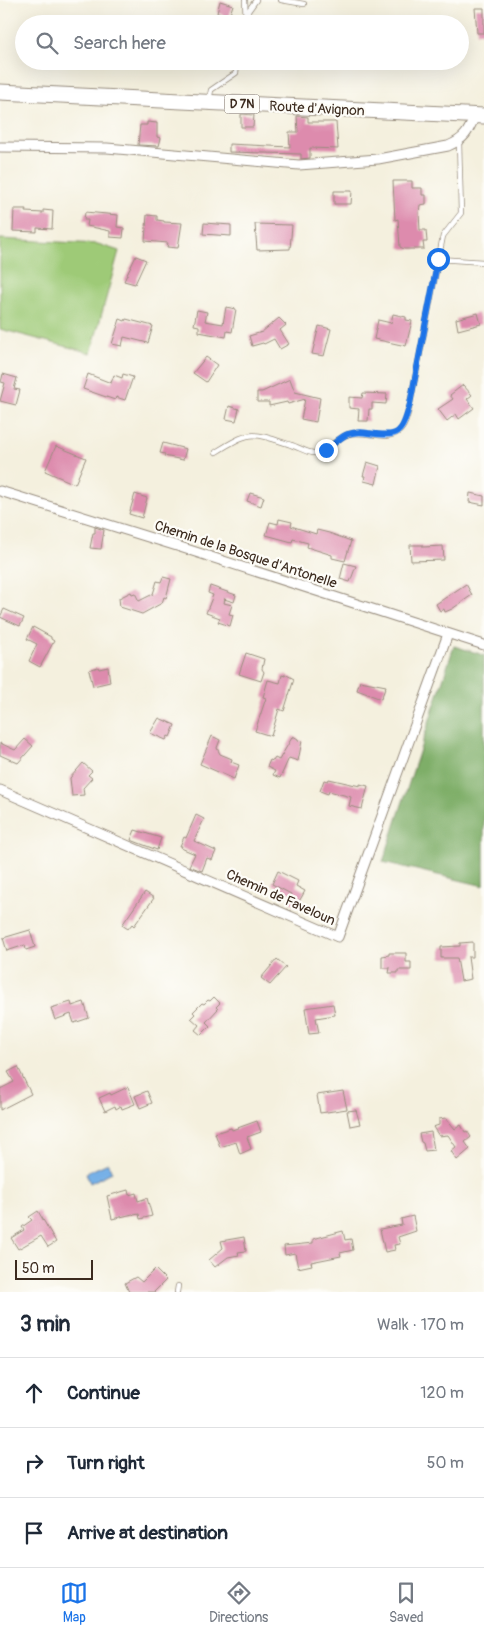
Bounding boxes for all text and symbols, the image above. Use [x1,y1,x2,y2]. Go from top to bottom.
search box [15,15,469,70]
icon: search [33,29,61,57]
text: Search here [73,31,166,55]
road number: D 7N [224,95,260,114]
street label: Route d'Avignon [269,98,365,119]
route start [427,248,450,271]
route end [315,439,338,462]
street label: Chemin de la Bosque d'Antonelle [153,517,339,592]
street label: Chemin de Faveloun [224,866,338,929]
scale bar [15,1257,92,1280]
text: 50 m [22,1260,55,1277]
text: 3 min [20,1311,70,1338]
text: Walk · 170 m [377,1315,464,1335]
icon: ahead [20,1379,48,1407]
text: Continue [67,1381,140,1405]
text: 120 m [420,1383,464,1403]
icon: right [20,1449,48,1477]
text: Turn right [67,1451,145,1475]
text: 50 m [427,1453,464,1473]
icon: arrive [20,1519,48,1547]
text: Arrive at destination [67,1521,228,1545]
tab: Map [60,1579,88,1626]
tab: Directions [209,1579,268,1626]
tab: Saved [389,1579,424,1626]

